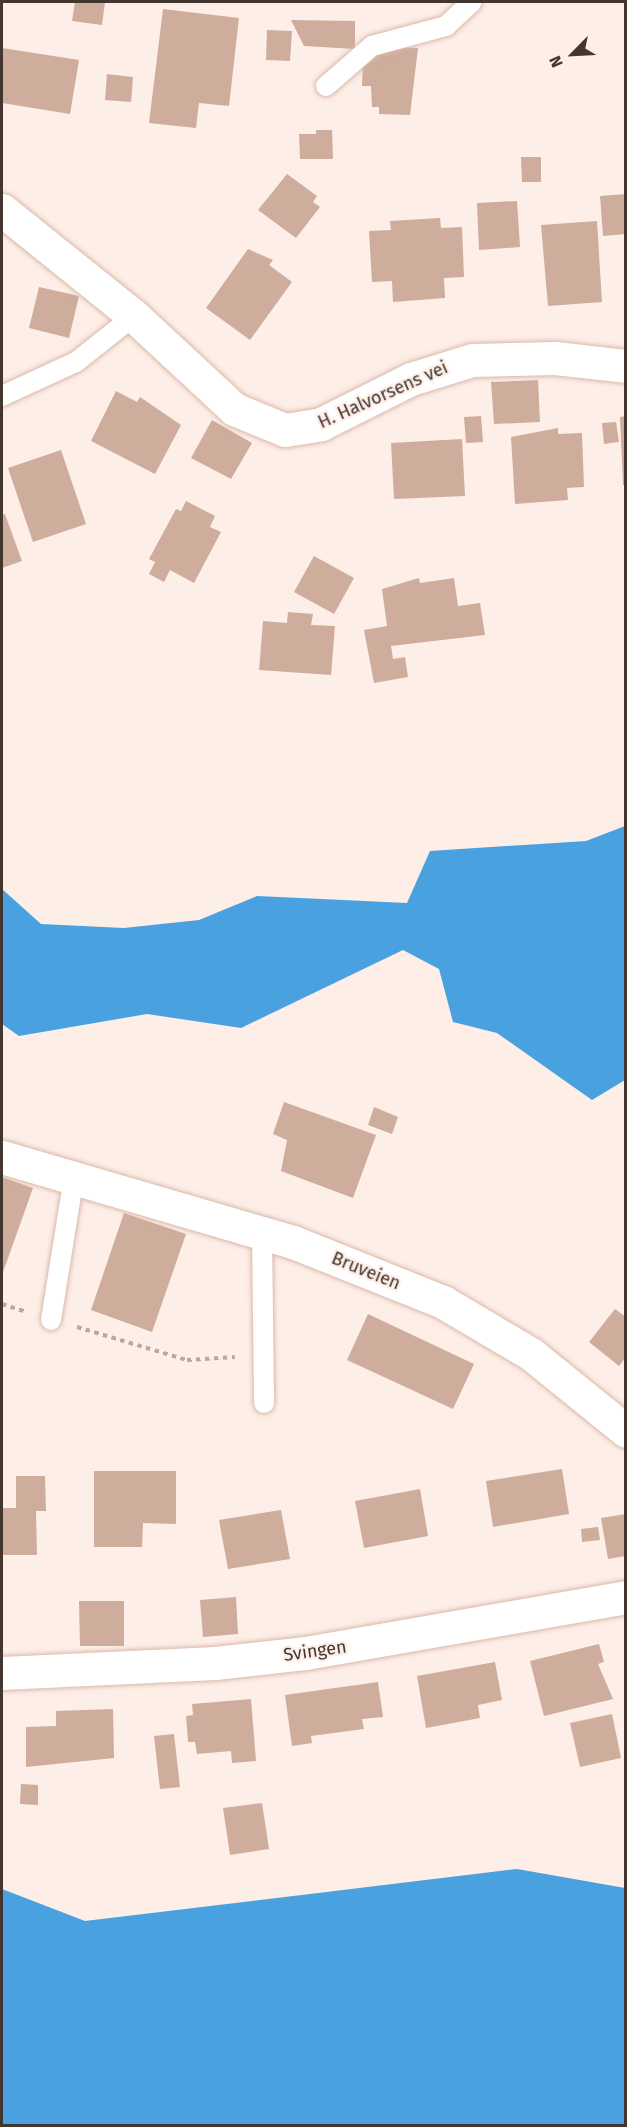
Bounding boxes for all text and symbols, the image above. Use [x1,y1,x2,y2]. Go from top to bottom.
north arrow [543,24,603,84]
text: N [545,53,567,70]
street label: H. Halvorsens vei [315,357,451,433]
street label: Bruveien [328,1247,404,1295]
street label: Svingen [282,1636,348,1666]

